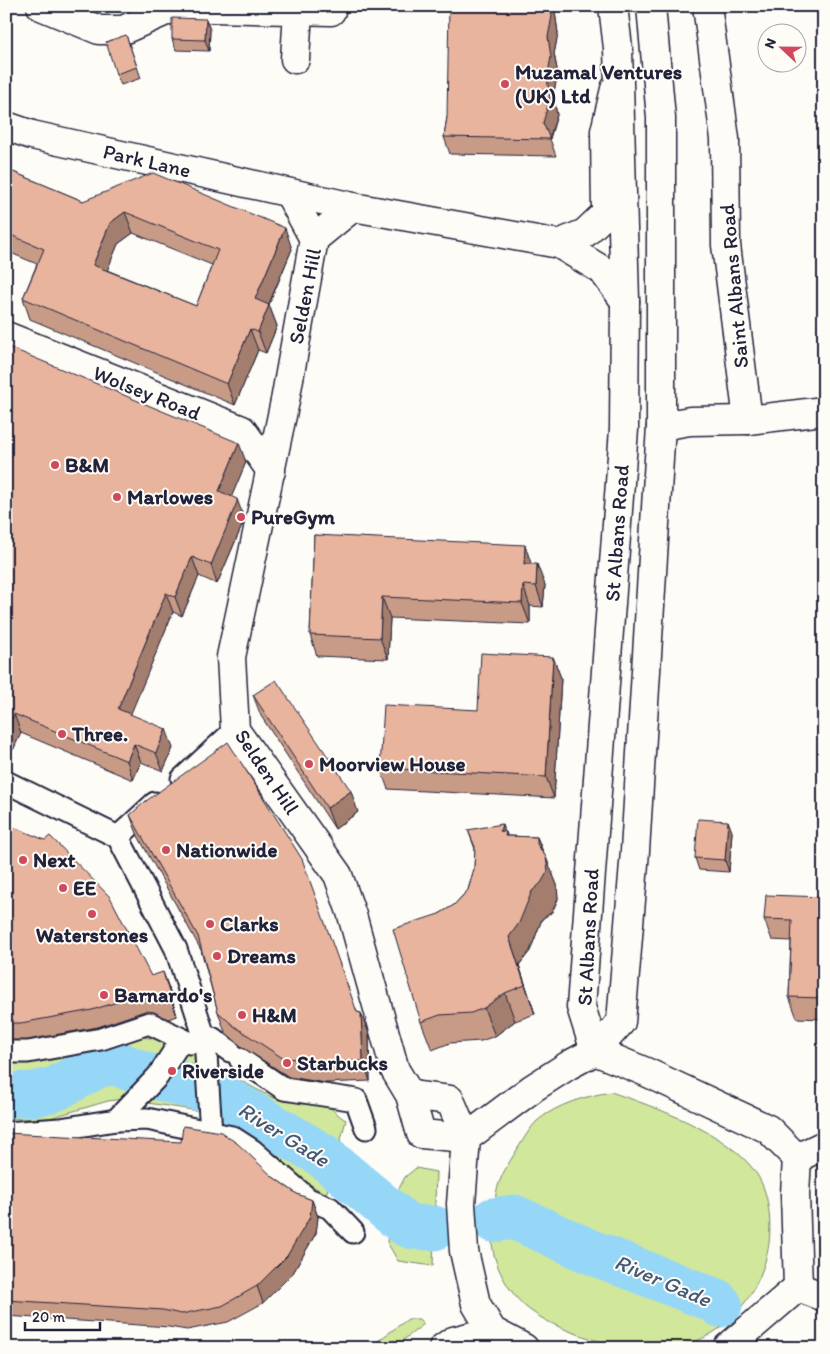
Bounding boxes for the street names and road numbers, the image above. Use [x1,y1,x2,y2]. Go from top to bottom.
street label: Park Lane [101,138,193,183]
street label: Saint Albans Road [714,202,753,369]
street label: Selden Hill [283,246,326,346]
street label: Wolsey Road [90,360,205,426]
street label: St Albans Road [599,463,634,602]
street label: Selden Hill [230,724,305,819]
street label: St Albans Road [571,867,604,1006]

